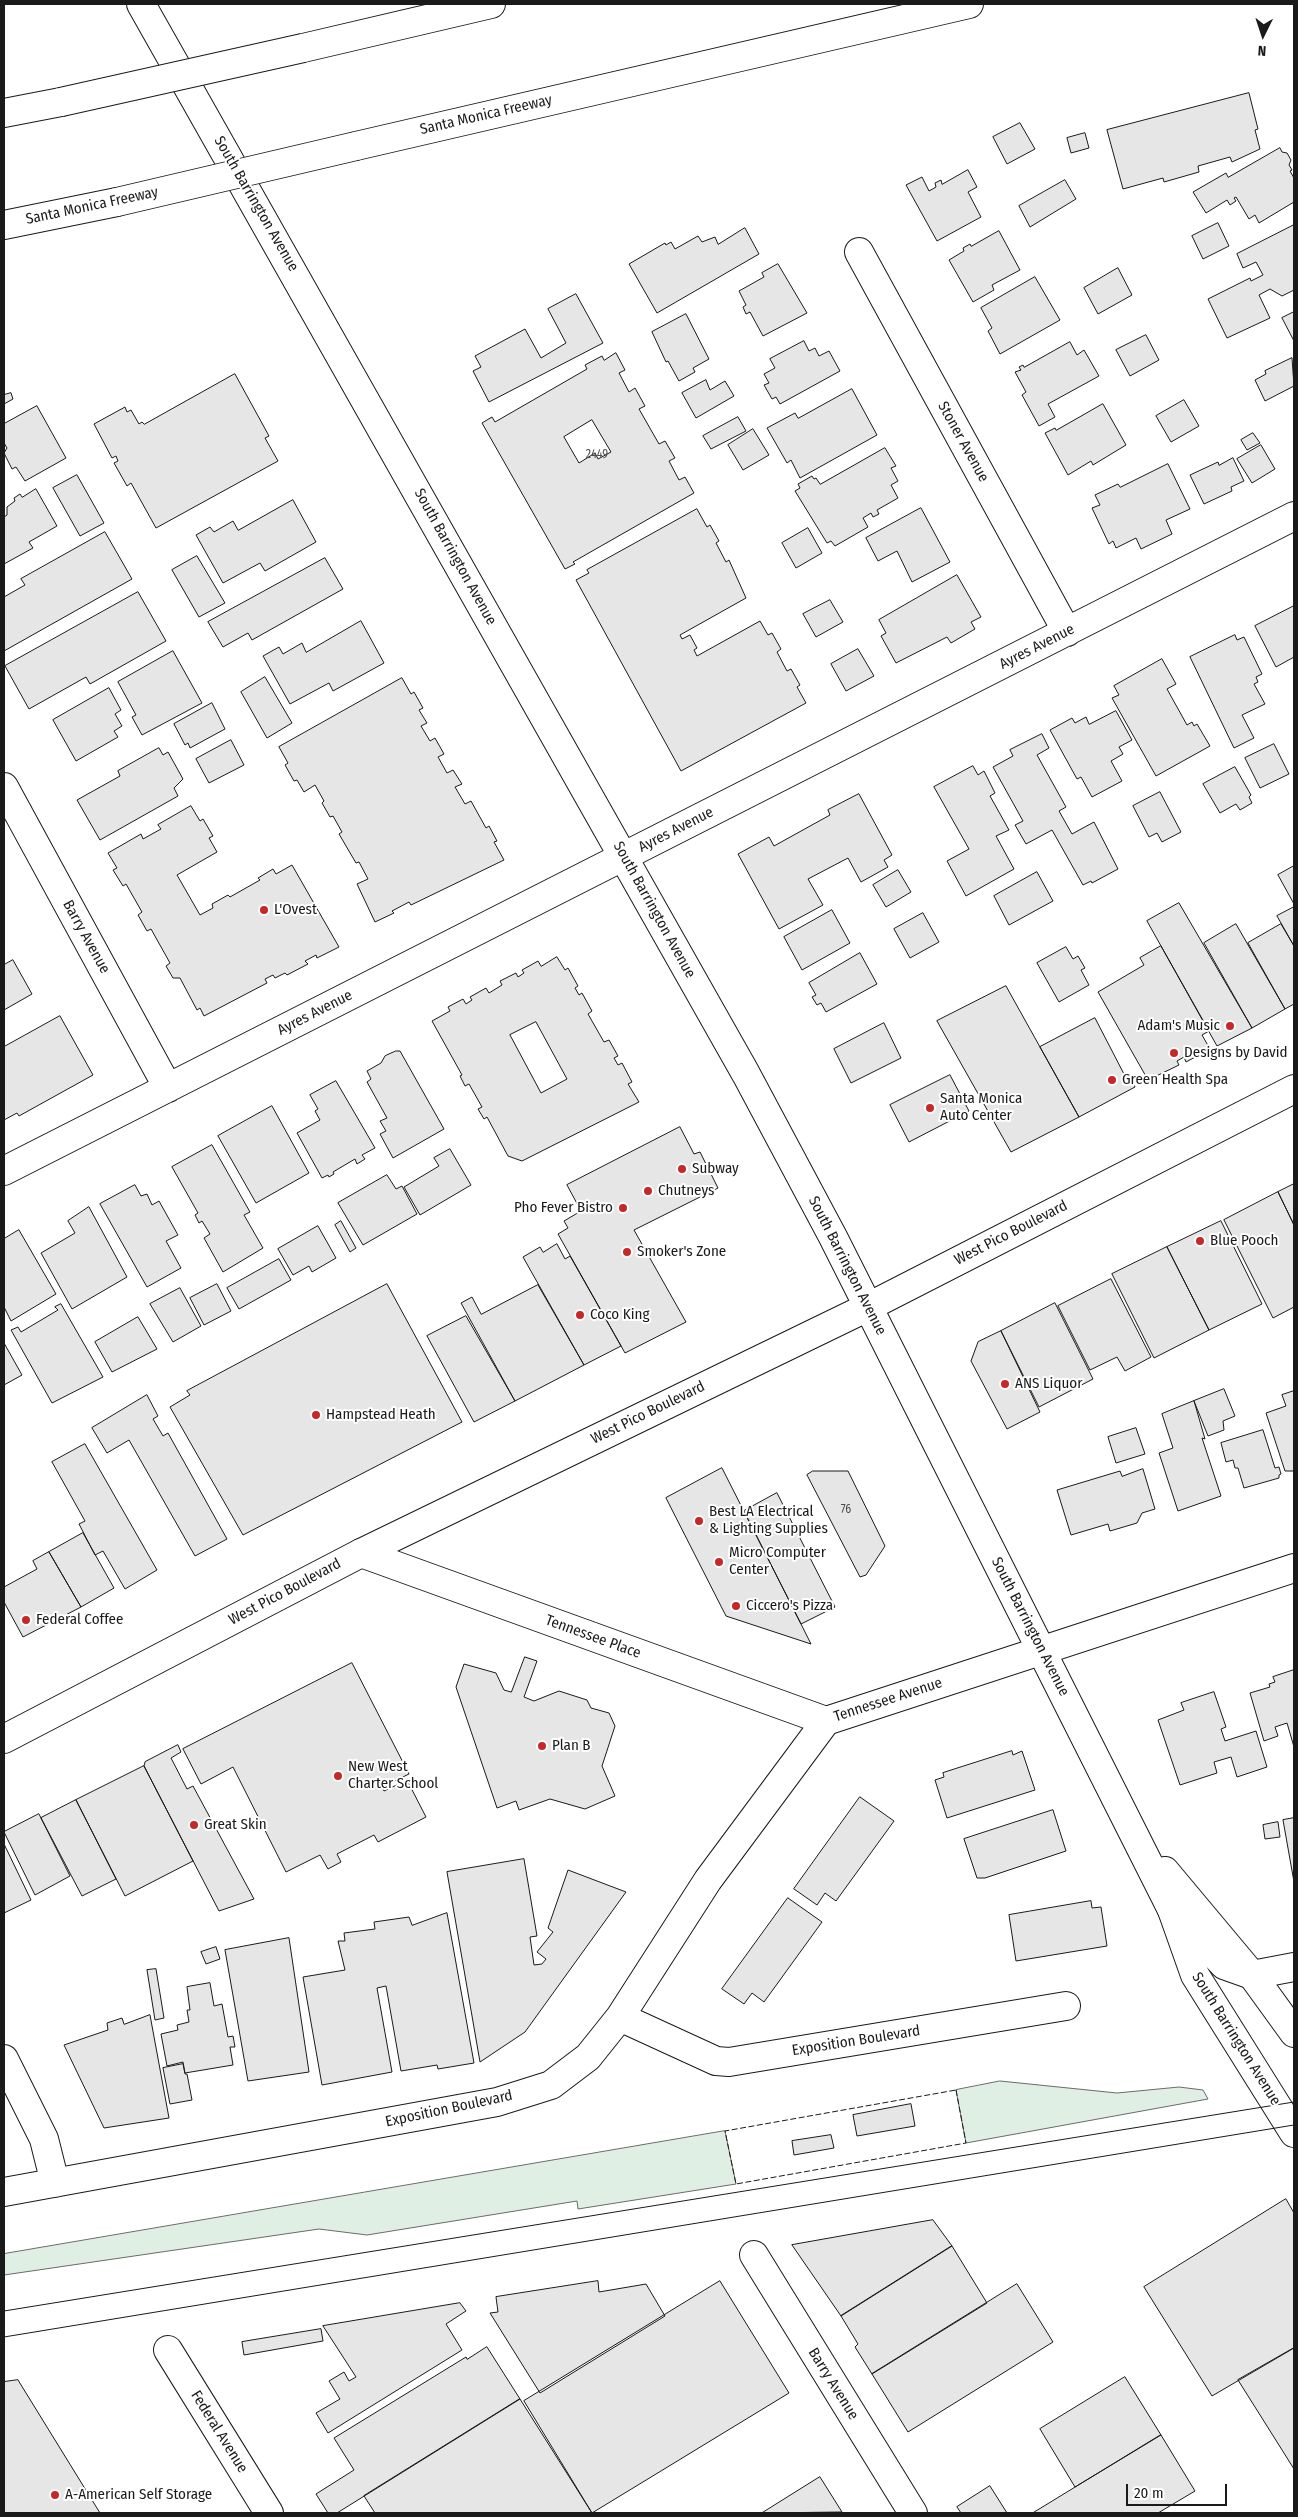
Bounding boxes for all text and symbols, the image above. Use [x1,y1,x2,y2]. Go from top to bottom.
north arrow [1238,10,1288,60]
text: N [1257,42,1267,59]
street label: Santa Monica Freeway [418,91,554,139]
street label: South Barrington Avenue [210,133,302,275]
street label: Santa Monica Freeway [24,183,160,229]
street label: Stoner Avenue [934,399,992,485]
house number: 2449 [586,448,608,462]
street label: South Barrington Avenue [410,486,500,628]
street label: Ayres Avenue [996,620,1078,674]
street label: Ayres Avenue [635,803,717,857]
street label: South Barrington Avenue [609,839,699,981]
street label: Barry Avenue [58,897,114,977]
place label: L'Ovest [274,901,317,919]
marker: L'Ovest [258,904,270,916]
street label: Ayres Avenue [274,986,356,1040]
place label: Adam's Music [1137,1017,1220,1035]
marker: Adam's Music [1224,1020,1236,1032]
place label: Designs by David [1184,1044,1288,1062]
marker: Designs by David [1168,1047,1180,1059]
place label: Green Health Spa [1122,1071,1228,1089]
marker: Green Health Spa [1106,1074,1118,1086]
place label: Santa Monica Auto Center [940,1090,1022,1125]
marker: Santa Monica Auto Center [924,1102,936,1114]
place label: Subway [692,1160,739,1178]
marker: Subway [676,1163,688,1175]
place label: Chutneys [658,1182,714,1200]
marker: Chutneys [642,1185,654,1197]
street label: South Barrington Avenue [804,1194,890,1338]
street label: West Pico Boulevard [952,1197,1070,1269]
place label: Pho Fever Bistro [514,1199,613,1217]
marker: Pho Fever Bistro [617,1202,629,1214]
place label: Blue Pooch [1210,1232,1278,1250]
marker: Blue Pooch [1194,1235,1206,1247]
place label: Smoker's Zone [637,1243,726,1261]
marker: Smoker's Zone [621,1246,633,1258]
place label: Coco King [590,1306,649,1324]
marker: Coco King [574,1309,586,1321]
place label: ANS Liquor [1015,1375,1082,1393]
street label: West Pico Boulevard [588,1378,708,1448]
marker: ANS Liquor [999,1378,1011,1390]
place label: Hampstead Heath [326,1406,436,1424]
marker: Hampstead Heath [310,1409,322,1421]
place label: Best LA Electrical & Lighting Supplies [709,1503,828,1538]
house number: 76 [841,1503,851,1517]
marker: Best LA Electrical & Lighting Supplies [693,1515,705,1527]
place label: Micro Computer Center [729,1544,826,1579]
street label: West Pico Boulevard [226,1555,344,1629]
street label: South Barrington Avenue [987,1555,1073,1699]
marker: Micro Computer Center [713,1556,725,1568]
place label: Ciccero's Pizza [746,1597,833,1615]
marker: Ciccero's Pizza [730,1600,742,1612]
place label: Federal Coffee [36,1611,123,1629]
street label: Tennessee Place [543,1611,643,1663]
marker: Federal Coffee [20,1614,32,1626]
street label: Tennessee Avenue [832,1674,944,1726]
place label: Plan B [552,1737,591,1755]
marker: Plan B [536,1740,548,1752]
place label: New West Charter School [348,1758,438,1793]
marker: New West Charter School [332,1770,344,1782]
place label: Great Skin [204,1816,267,1834]
marker: Great Skin [188,1819,200,1831]
street label: South Barrington Avenue [1188,1969,1284,2109]
street label: Exposition Boulevard [791,2022,921,2060]
street label: Exposition Boulevard [384,2087,514,2131]
street label: Barry Avenue [804,2345,862,2423]
street label: Federal Avenue [187,2388,251,2476]
scale bar [1128,2474,1229,2506]
text: 20 m [1134,2484,1164,2502]
place label: A-American Self Storage [65,2486,212,2504]
marker: A-American Self Storage [49,2489,61,2501]

